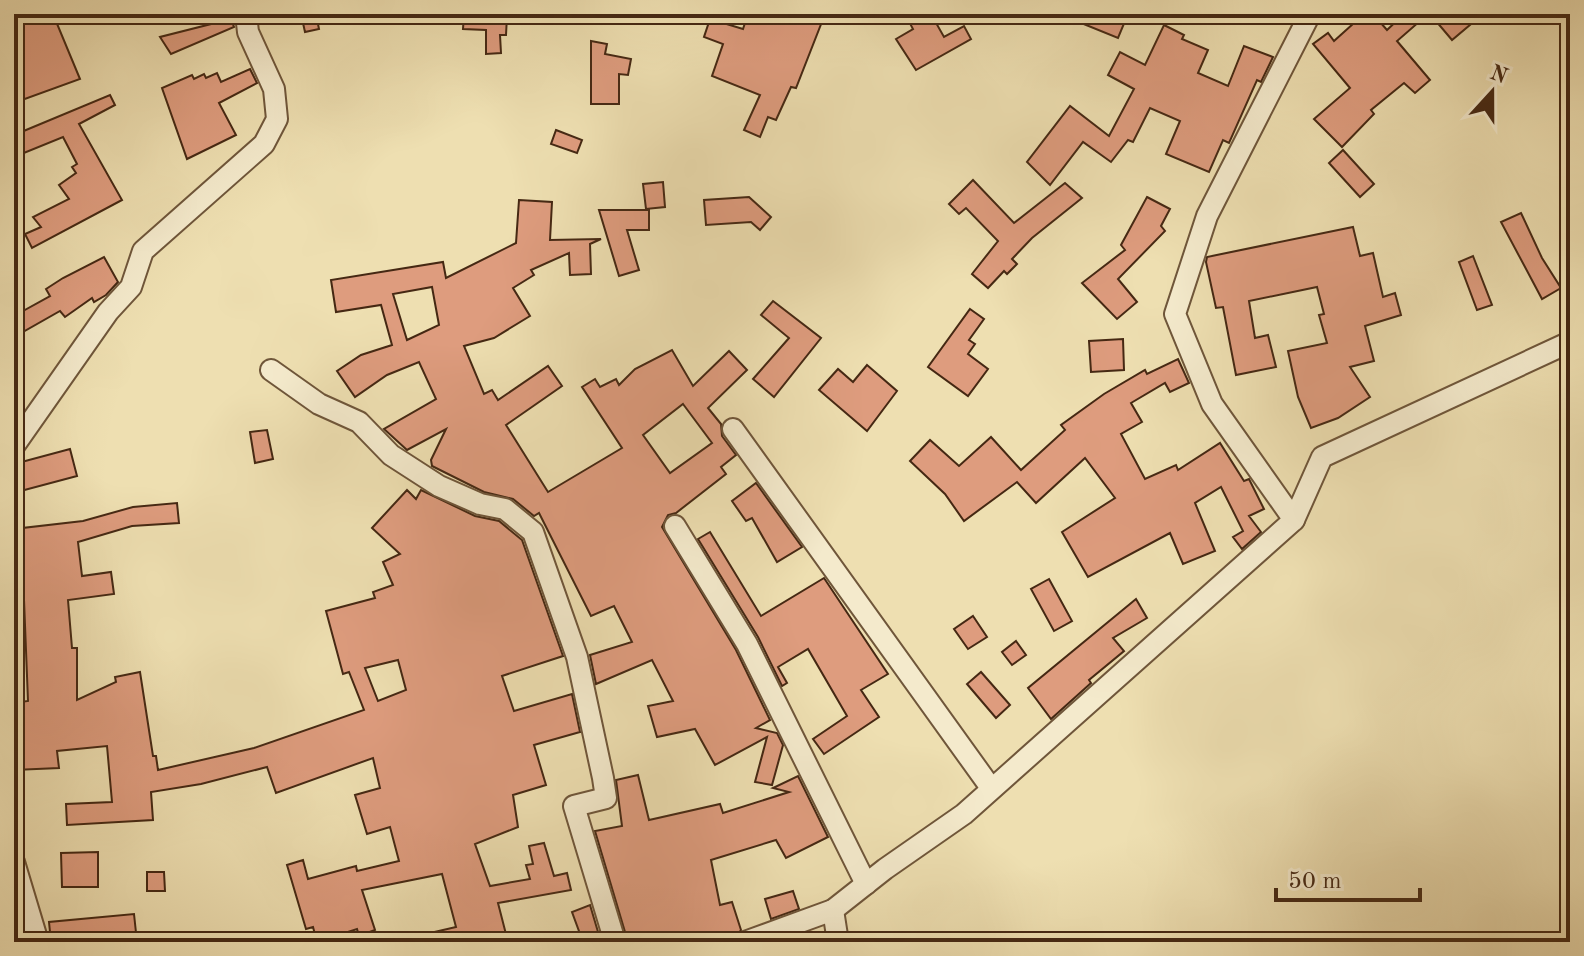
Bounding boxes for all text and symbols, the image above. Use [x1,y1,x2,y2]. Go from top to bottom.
north arrow [1452,52,1532,132]
text: N [1487,62,1510,89]
scale bar [1276,852,1420,902]
text: 50 m [1288,870,1342,894]

